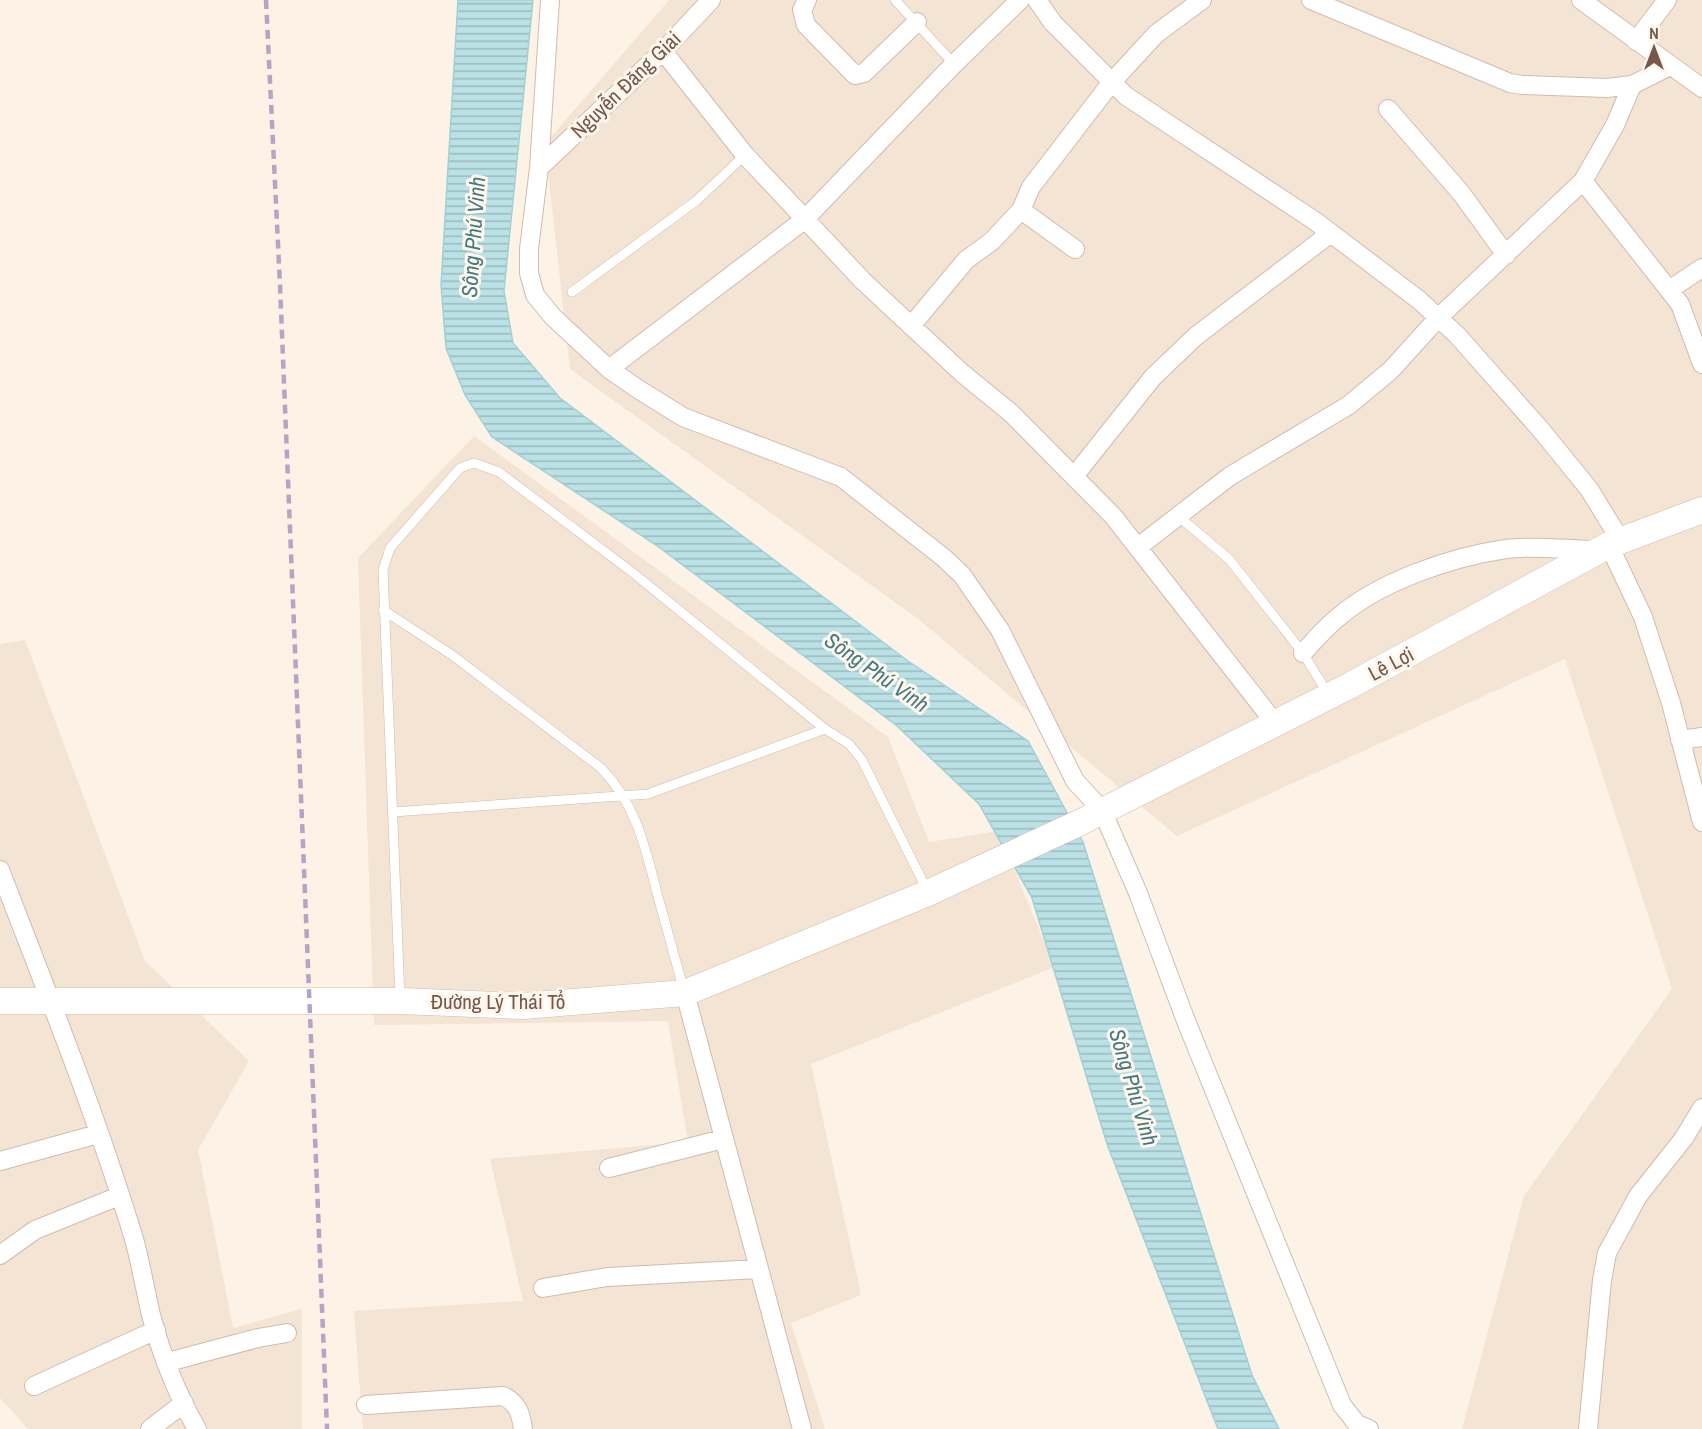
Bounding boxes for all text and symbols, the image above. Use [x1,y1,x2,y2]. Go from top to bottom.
north arrow [1624,18,1684,78]
text: N [1649,22,1659,44]
street label: Nguyễn Đăng Giai [564,25,687,145]
water label: Sông Phú Vinh [454,176,492,298]
water label: Sông Phú Vinh [819,625,935,719]
street label: Lê Lợi [1363,640,1419,688]
street label: Đường Lý Thái Tổ [431,987,565,1016]
water label: Sông Phú Vinh [1102,1025,1166,1149]

